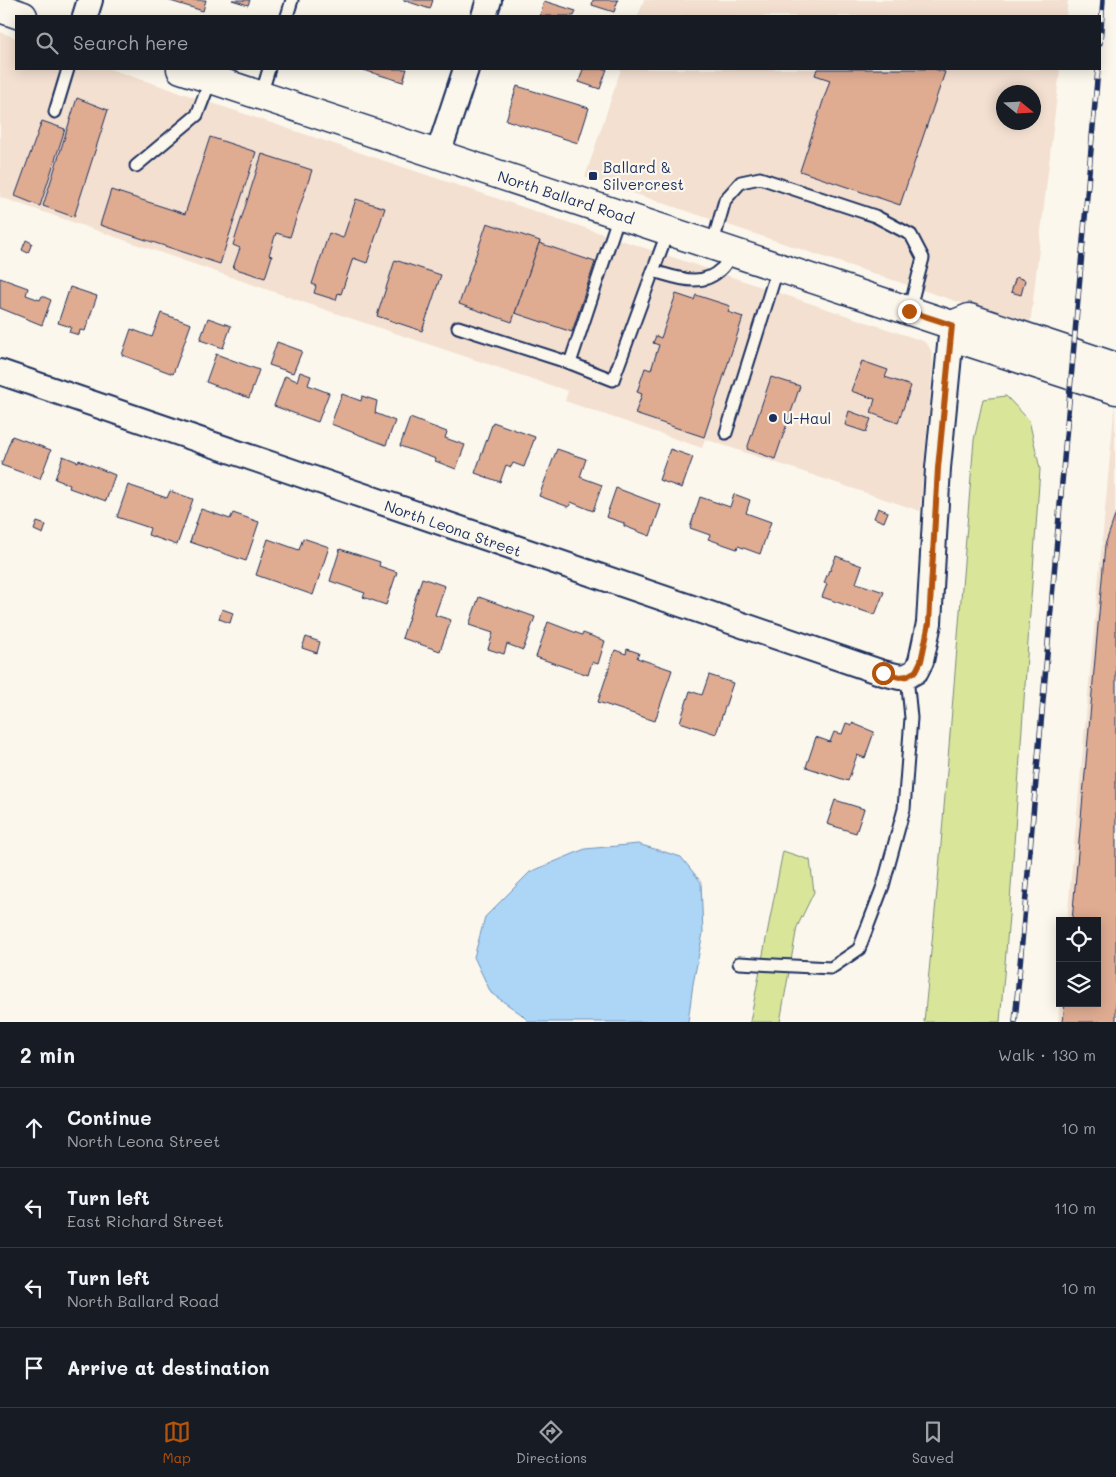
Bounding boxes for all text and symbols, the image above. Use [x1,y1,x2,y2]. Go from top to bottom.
search box [15,15,1101,70]
icon: search [33,29,61,57]
text: Search here [73,30,189,55]
north arrow [996,85,1041,130]
place label: Ballard & Silvercrest [603,157,684,194]
street label: North Ballard Road [495,166,637,228]
marker: Ballard & Silvercrest [587,170,599,182]
route end [898,300,921,323]
place label: U-Haul [783,408,831,428]
marker: U-Haul [767,412,779,424]
street label: North Leona Street [382,495,524,561]
route start [872,662,895,685]
map controls [1056,917,1101,1007]
button: locate [1056,917,1101,962]
button: layers [1056,962,1101,1007]
text: 2 min [20,1041,75,1068]
text: Walk · 130 m [998,1044,1096,1065]
text: Continue [67,1105,152,1130]
icon: ahead [20,1114,48,1142]
text: 10 m [1061,1117,1096,1138]
text: North Leona Street [67,1130,220,1151]
text: Turn left [67,1185,150,1210]
icon: left [20,1194,48,1222]
text: 110 m [1054,1197,1096,1218]
text: East Richard Street [67,1210,224,1231]
text: Turn left [67,1265,150,1290]
icon: left [20,1274,48,1302]
text: 10 m [1061,1277,1096,1298]
text: North Ballard Road [67,1290,219,1311]
icon: arrive [20,1354,48,1382]
text: Arrive at destination [67,1355,270,1380]
tab: Map [162,1418,191,1467]
tab: Directions [516,1418,587,1467]
tab: Saved [912,1418,954,1467]

